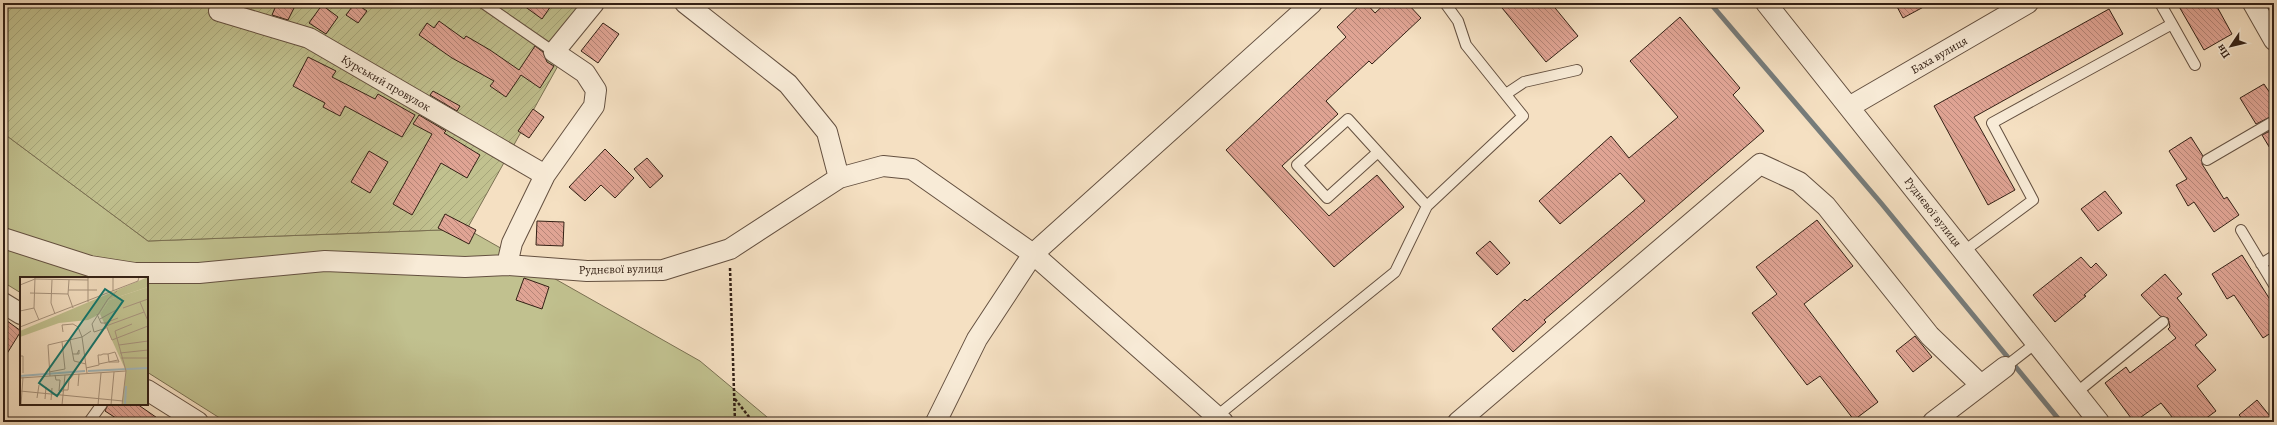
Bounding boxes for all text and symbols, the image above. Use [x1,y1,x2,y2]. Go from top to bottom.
north arrow [2211,26,2251,66]
street label: Баха вулиця [1908,32,1970,78]
text: Пн [2213,41,2233,62]
street label: Курський провулок [338,51,434,115]
street label: Руднєвої вулиця [1901,174,1965,250]
street label: Руднєвої вулиця [579,260,664,278]
inset map [20,277,148,405]

